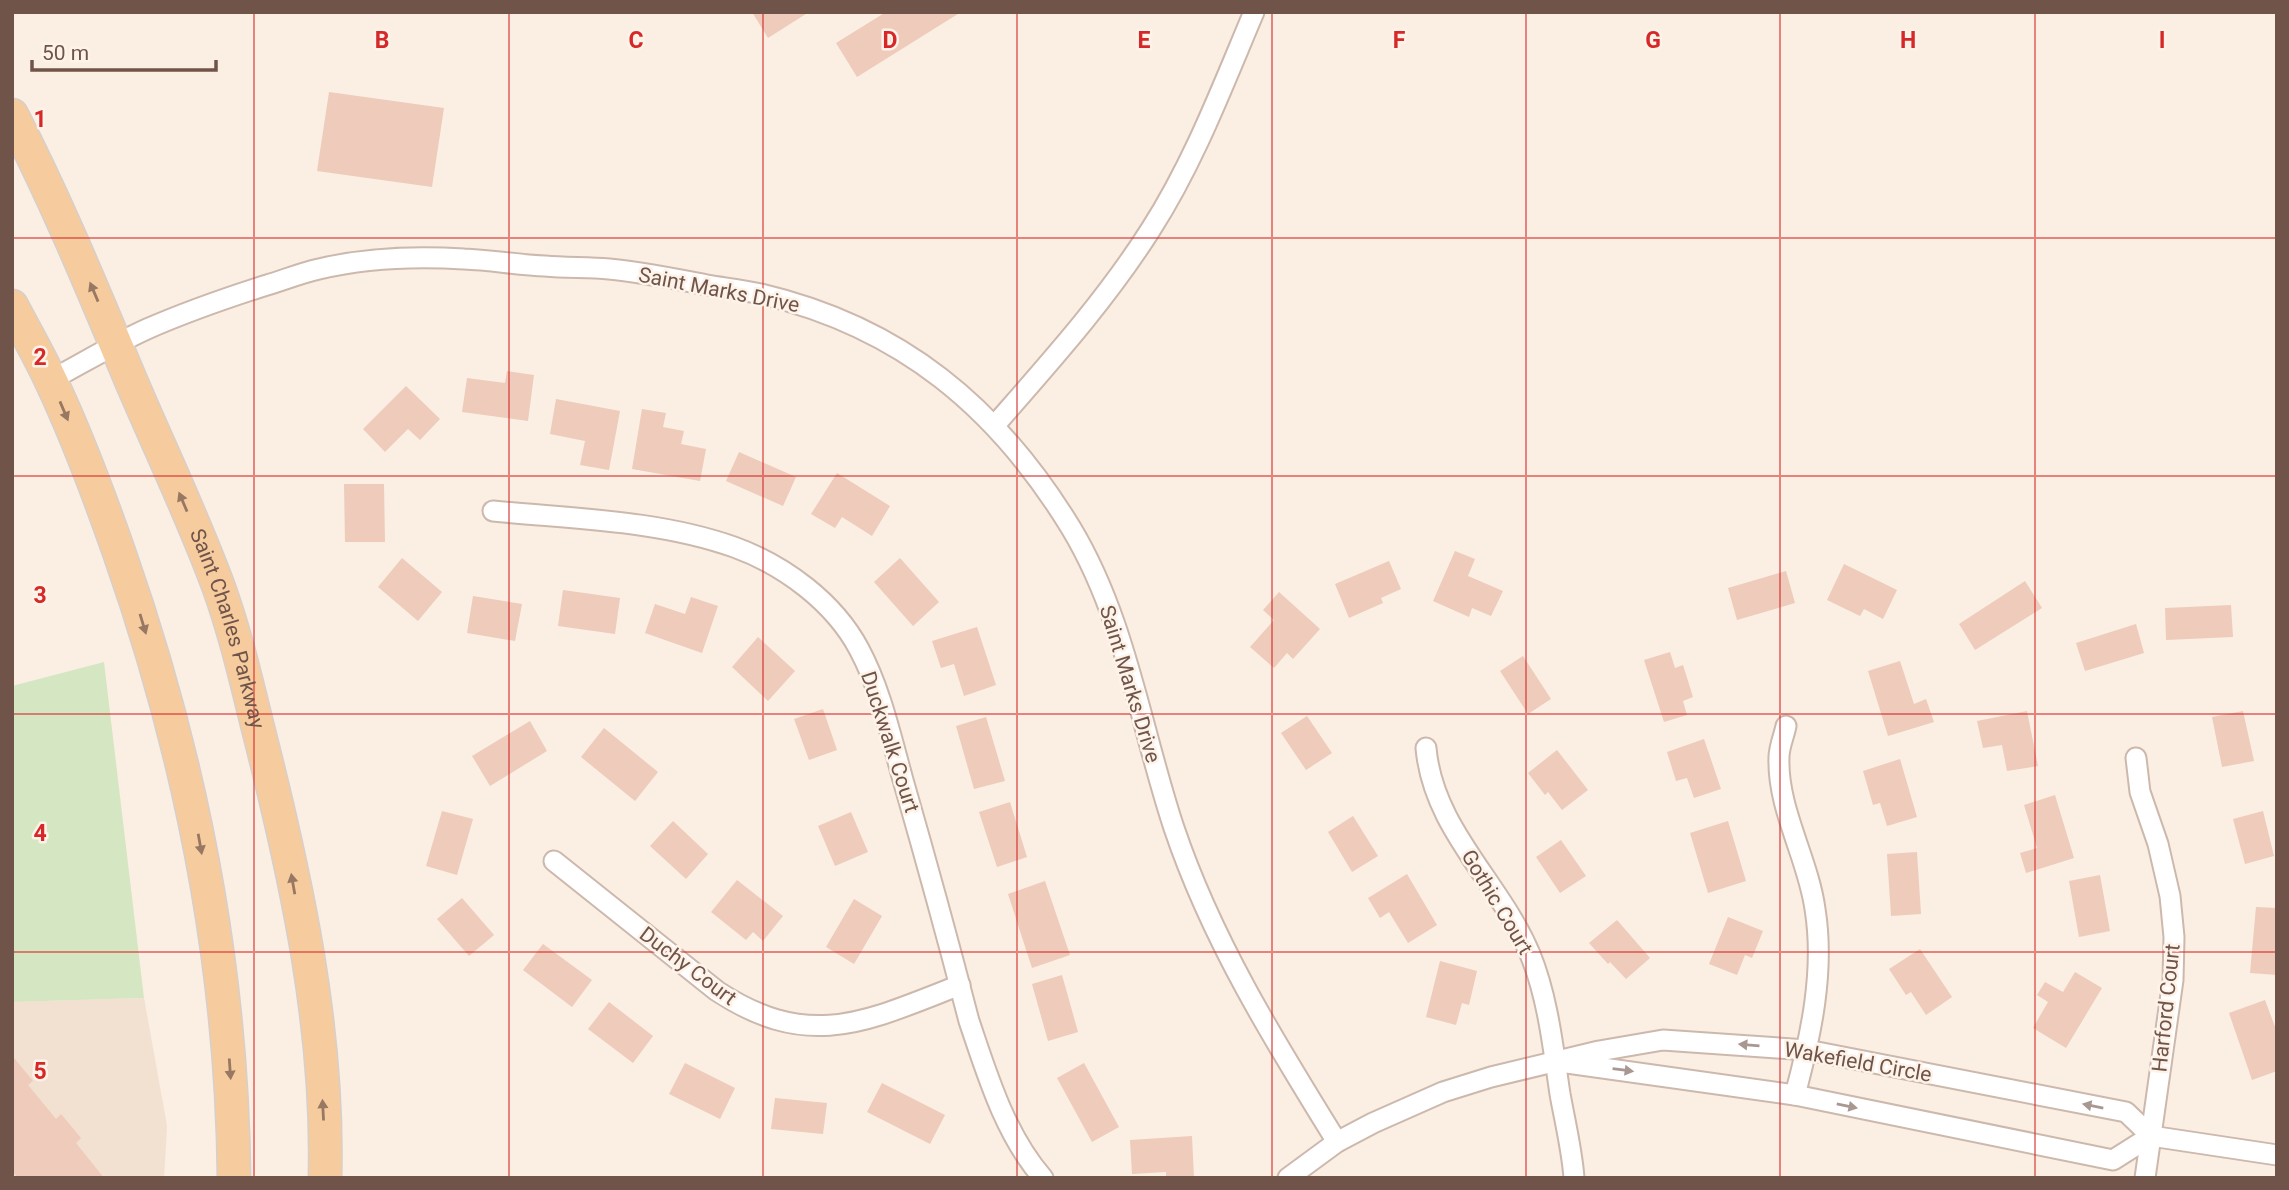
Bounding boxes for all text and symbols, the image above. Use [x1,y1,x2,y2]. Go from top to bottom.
text: B [375,27,389,54]
text: C [628,27,644,54]
text: D [883,27,897,54]
text: E [1138,27,1151,54]
text: F [1393,27,1406,54]
text: G [1645,27,1661,54]
text: H [1900,27,1916,54]
text: I [2159,27,2165,54]
scale bar [32,28,215,72]
text: 50 m [42,41,89,65]
text: 1 [33,106,47,133]
street label: Saint Marks Drive [637,263,801,317]
one-way arrow [89,282,100,303]
text: 2 [33,344,47,371]
one-way arrow [59,400,70,421]
one-way arrow [177,492,189,512]
street label: Saint Charles Parkway [185,525,270,731]
text: 3 [33,582,47,609]
street label: Saint Marks Drive [1095,602,1165,766]
one-way arrow [139,614,149,635]
street label: Duckwalk Court [856,668,924,816]
text: 4 [33,820,47,847]
one-way arrow [194,833,205,855]
street label: Gothic Court [1456,845,1538,959]
one-way arrow [287,873,298,895]
street label: Duchy Court [635,922,741,1010]
street label: Harford Court [2147,943,2185,1073]
street label: Wakefield Circle [1782,1037,1934,1087]
one-way arrow [1737,1039,1759,1050]
text: 5 [33,1058,47,1085]
one-way arrow [225,1059,236,1081]
one-way arrow [1612,1064,1634,1075]
one-way arrow [318,1098,329,1120]
one-way arrow [1836,1100,1858,1111]
one-way arrow [2082,1100,2104,1111]

